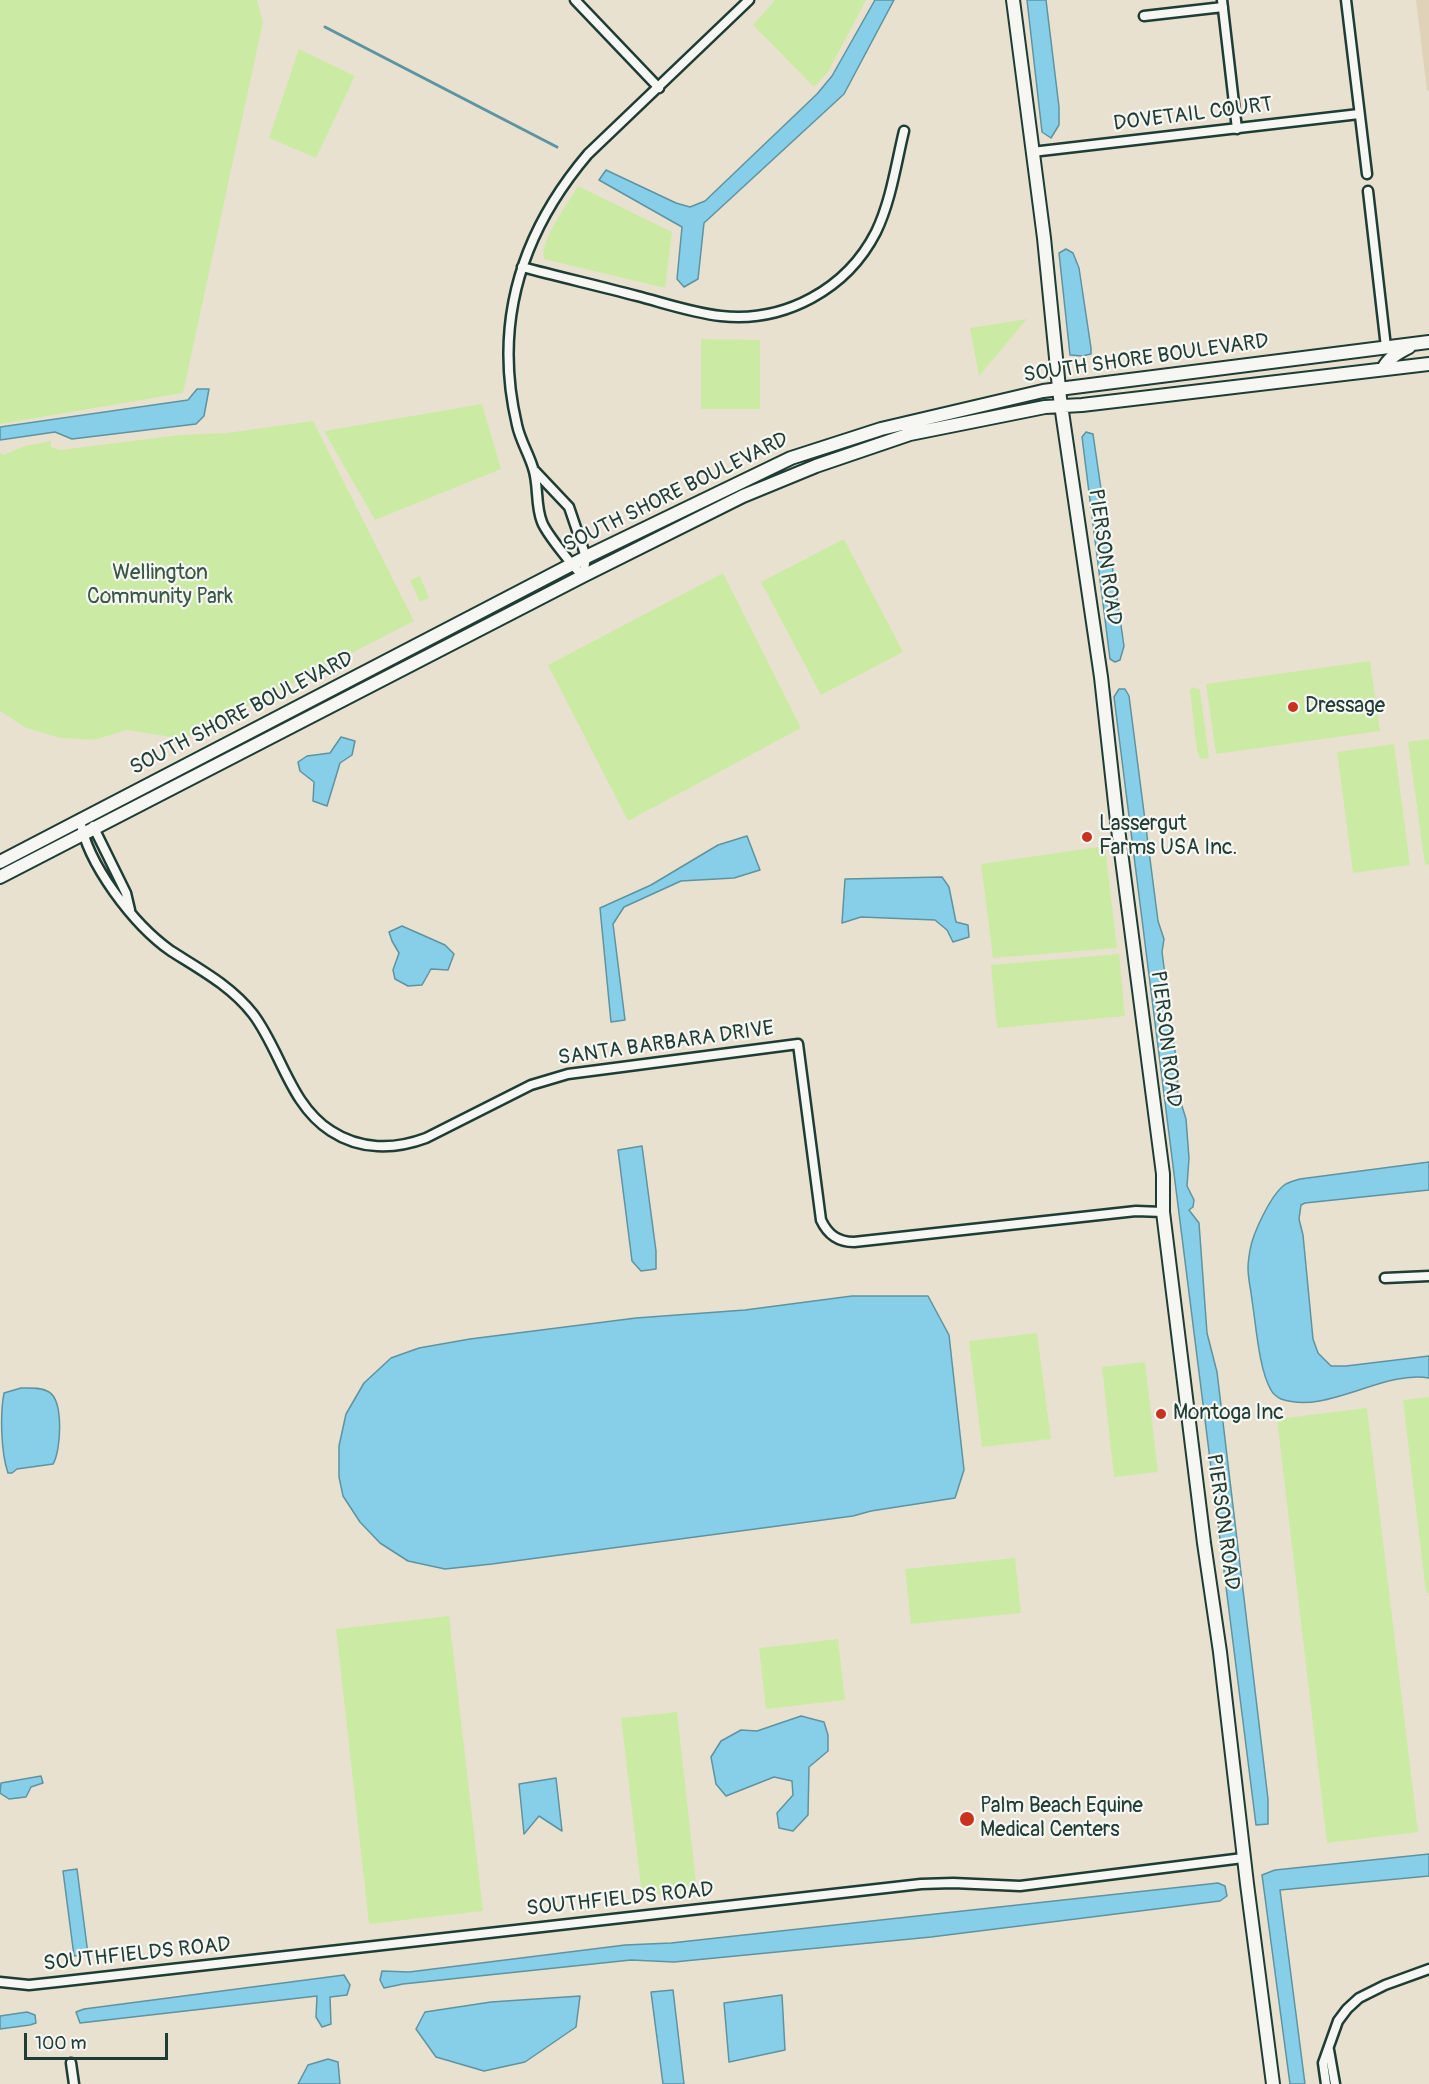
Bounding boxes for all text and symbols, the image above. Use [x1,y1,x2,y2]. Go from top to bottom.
street label: DOVETAIL COURT [1112,93,1274,137]
street label: SOUTH SHORE BOULEVARD [1022,329,1270,389]
street label: SOUTH SHORE BOULEVARD [559,427,793,559]
street label: PIERSON ROAD [1082,487,1126,627]
park label: Wellington Community Park [87,561,233,611]
street label: SOUTH SHORE BOULEVARD [126,647,358,781]
place label: Dressage [1305,694,1385,720]
marker: Dressage [1286,700,1300,714]
place label: Lassergut Farms USA Inc. [1099,812,1237,862]
marker: Lassergut Farms USA Inc. [1080,830,1094,844]
street label: PIERSON ROAD [1144,969,1186,1109]
street label: SANTA BARBARA DRIVE [557,1016,775,1072]
place label: Montoga Inc [1173,1401,1284,1427]
marker: Montoga Inc [1154,1407,1168,1421]
street label: PIERSON ROAD [1200,1452,1244,1592]
place label: Palm Beach Equine Medical Centers [980,1794,1143,1844]
marker: Palm Beach Equine Medical Centers [958,1810,976,1828]
street label: SOUTHFIELDS ROAD [525,1878,715,1922]
street label: SOUTHFIELDS ROAD [42,1933,232,1977]
scale bar [27,2021,171,2059]
text: 100 m [35,2032,87,2055]

